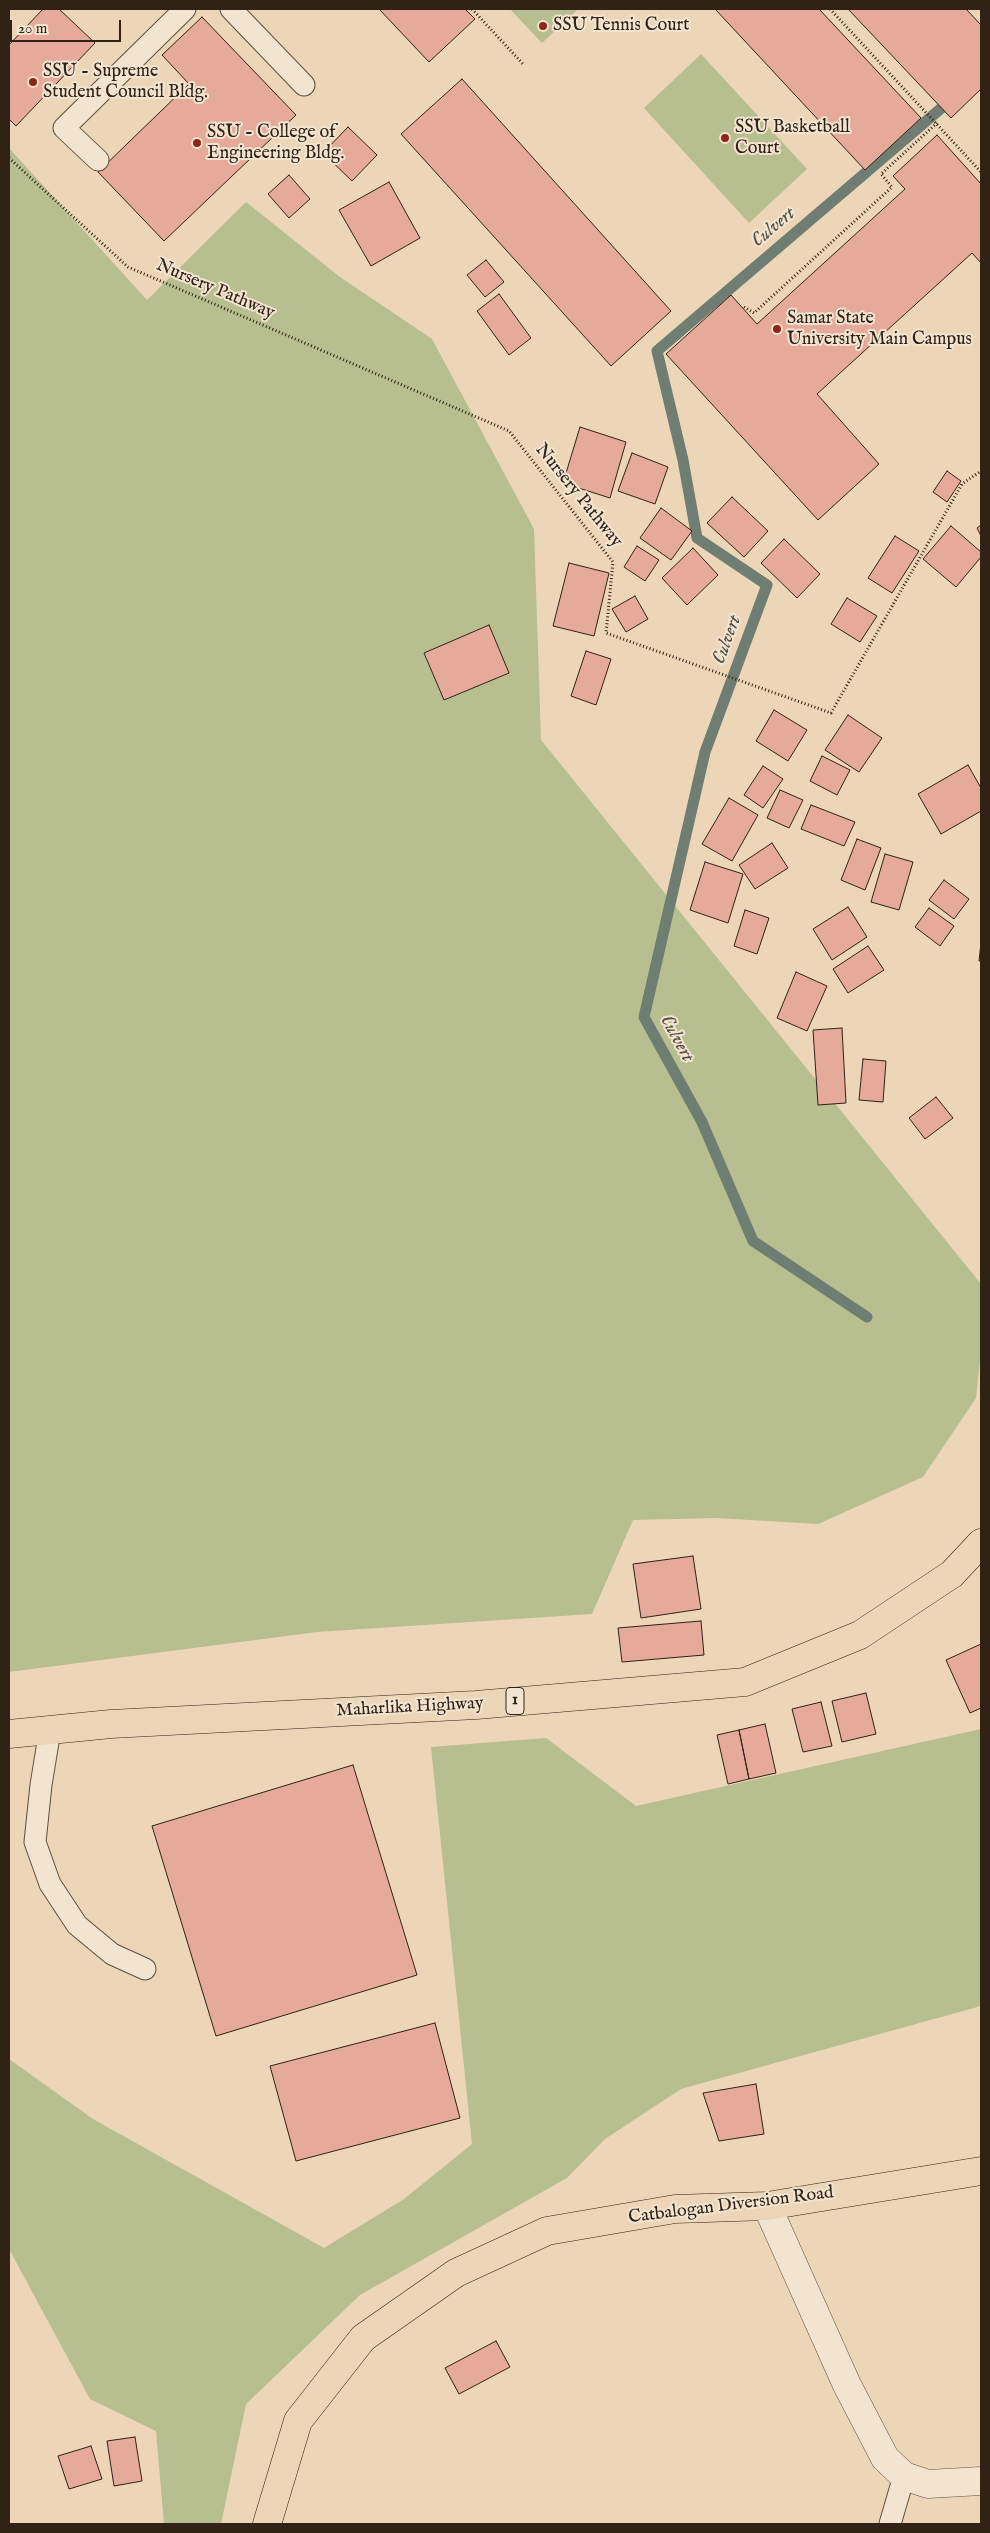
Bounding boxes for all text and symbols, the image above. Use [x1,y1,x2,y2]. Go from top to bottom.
scale bar [12,10,124,42]
place label: SSU Tennis Court [553,15,689,37]
text: 20 m [18,19,47,38]
marker: SSU Tennis Court [537,20,549,32]
place label: SSU - Supreme Student Council Bldg. [43,61,208,104]
marker: SSU - Supreme Student Council Bldg. [27,76,39,88]
place label: SSU Basketball Court [735,117,850,160]
place label: SSU - College of Engineering Bldg. [207,122,344,164]
marker: SSU Basketball Court [719,132,731,144]
marker: SSU - College of Engineering Bldg. [191,137,203,149]
water label: Culvert [747,203,801,253]
street label: Nursery Pathway [152,255,278,325]
place label: Samar State University Main Campus [787,308,972,350]
marker: Samar State University Main Campus [771,323,783,335]
street label: Nursery Pathway [530,440,626,552]
water label: Culvert [709,612,747,668]
water label: Culvert [654,1012,698,1066]
road number: 1 [506,1688,524,1714]
street label: Maharlika Highway [336,1693,484,1723]
street label: Catbalogan Diversion Road [627,2183,835,2229]

